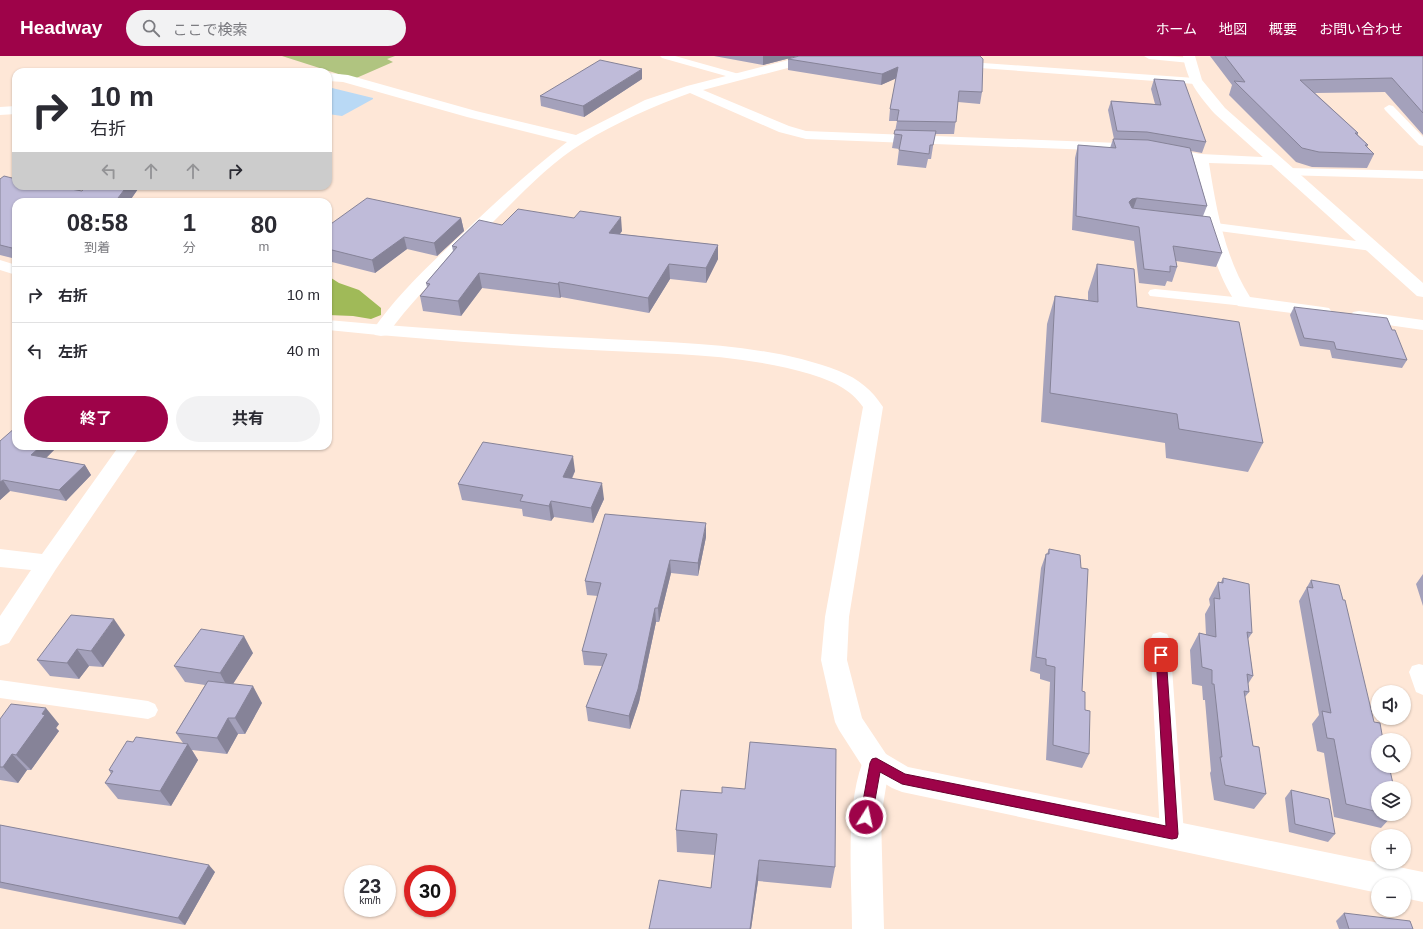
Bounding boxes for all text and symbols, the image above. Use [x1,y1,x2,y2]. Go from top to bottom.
search box [126,10,406,46]
text: Headway [20,17,102,38]
icon: search [140,17,162,39]
text: ここで検索 [172,21,247,38]
text: ホーム [1155,21,1197,37]
text: 地図 [1219,21,1247,37]
text: 概要 [1269,21,1297,37]
text: お問い合わせ [1319,21,1403,37]
text: 10 m [90,81,154,112]
icon: right [24,84,76,136]
text: 右折 [90,119,126,139]
icon: left [98,160,120,182]
icon: ahead [140,160,162,182]
icon: ahead [182,160,204,182]
icon: right [224,160,246,182]
text: 08:58 [67,209,128,236]
text: 1 [183,209,196,236]
text: 80 [251,211,277,238]
text: m [259,239,269,254]
text: 到着 [84,240,110,255]
text: 分 [183,240,196,255]
icon: right [24,284,46,306]
text: 10 m [287,286,320,303]
text: 右折 [58,287,88,304]
icon: left [24,340,46,362]
text: 40 m [287,342,320,359]
text: 左折 [58,343,88,360]
button: 終了 [24,396,168,442]
button: 共有 [176,396,320,442]
pin [1144,638,1178,672]
icon: arrive [1150,644,1172,666]
map controls [1371,685,1411,917]
button: sound [1371,685,1411,725]
button: search [1371,733,1411,773]
button: layers [1371,781,1411,821]
position arrow [845,796,887,838]
button: + [1371,829,1411,869]
speed limit sign: 30 [404,865,456,917]
text: 23 [359,875,381,897]
button: − [1371,877,1411,917]
text: km/h [359,895,381,906]

